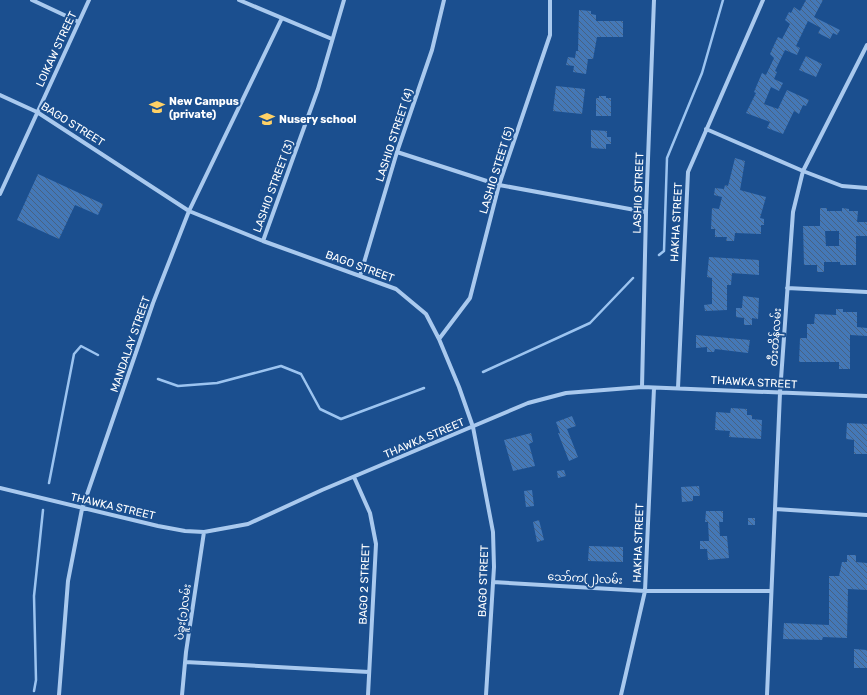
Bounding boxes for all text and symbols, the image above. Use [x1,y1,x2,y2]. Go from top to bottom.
street label: LOIKAW STREET [33,9,80,89]
street label: LASHIO STREET (4) [373,87,416,183]
place label: New Campus (private) [169,95,239,121]
school or university icon: New Campus (private) [148,98,166,116]
street label: BAGO STREET [39,100,107,149]
school or university icon: Nusery school [258,110,276,128]
place label: Nusery school [279,113,357,126]
street label: LASHIO STEET (5) [477,125,516,215]
street label: LASHIO STREET (3) [251,138,296,234]
street label: LASHIO STREET [631,152,646,234]
street label: HAKHA STREET [668,181,685,262]
street label: BAGO STREET [324,248,397,285]
street label: MANDALAY STREET [108,294,153,394]
street label: တီးတိန်လမ်း [766,307,786,367]
street label: THAWKA STREET [710,374,798,391]
street label: THAWKA STREET [382,415,467,461]
street label: THAWKA STREET [69,490,157,523]
street label: HAKHA STREET [631,502,646,583]
street label: BAGO 2 STREET [357,543,372,625]
street label: BAGO STREET [476,544,491,617]
street label: သော်က(၂)လမ်း [547,569,623,589]
street label: ပဲခူး(၁)လမ်း [172,583,196,641]

